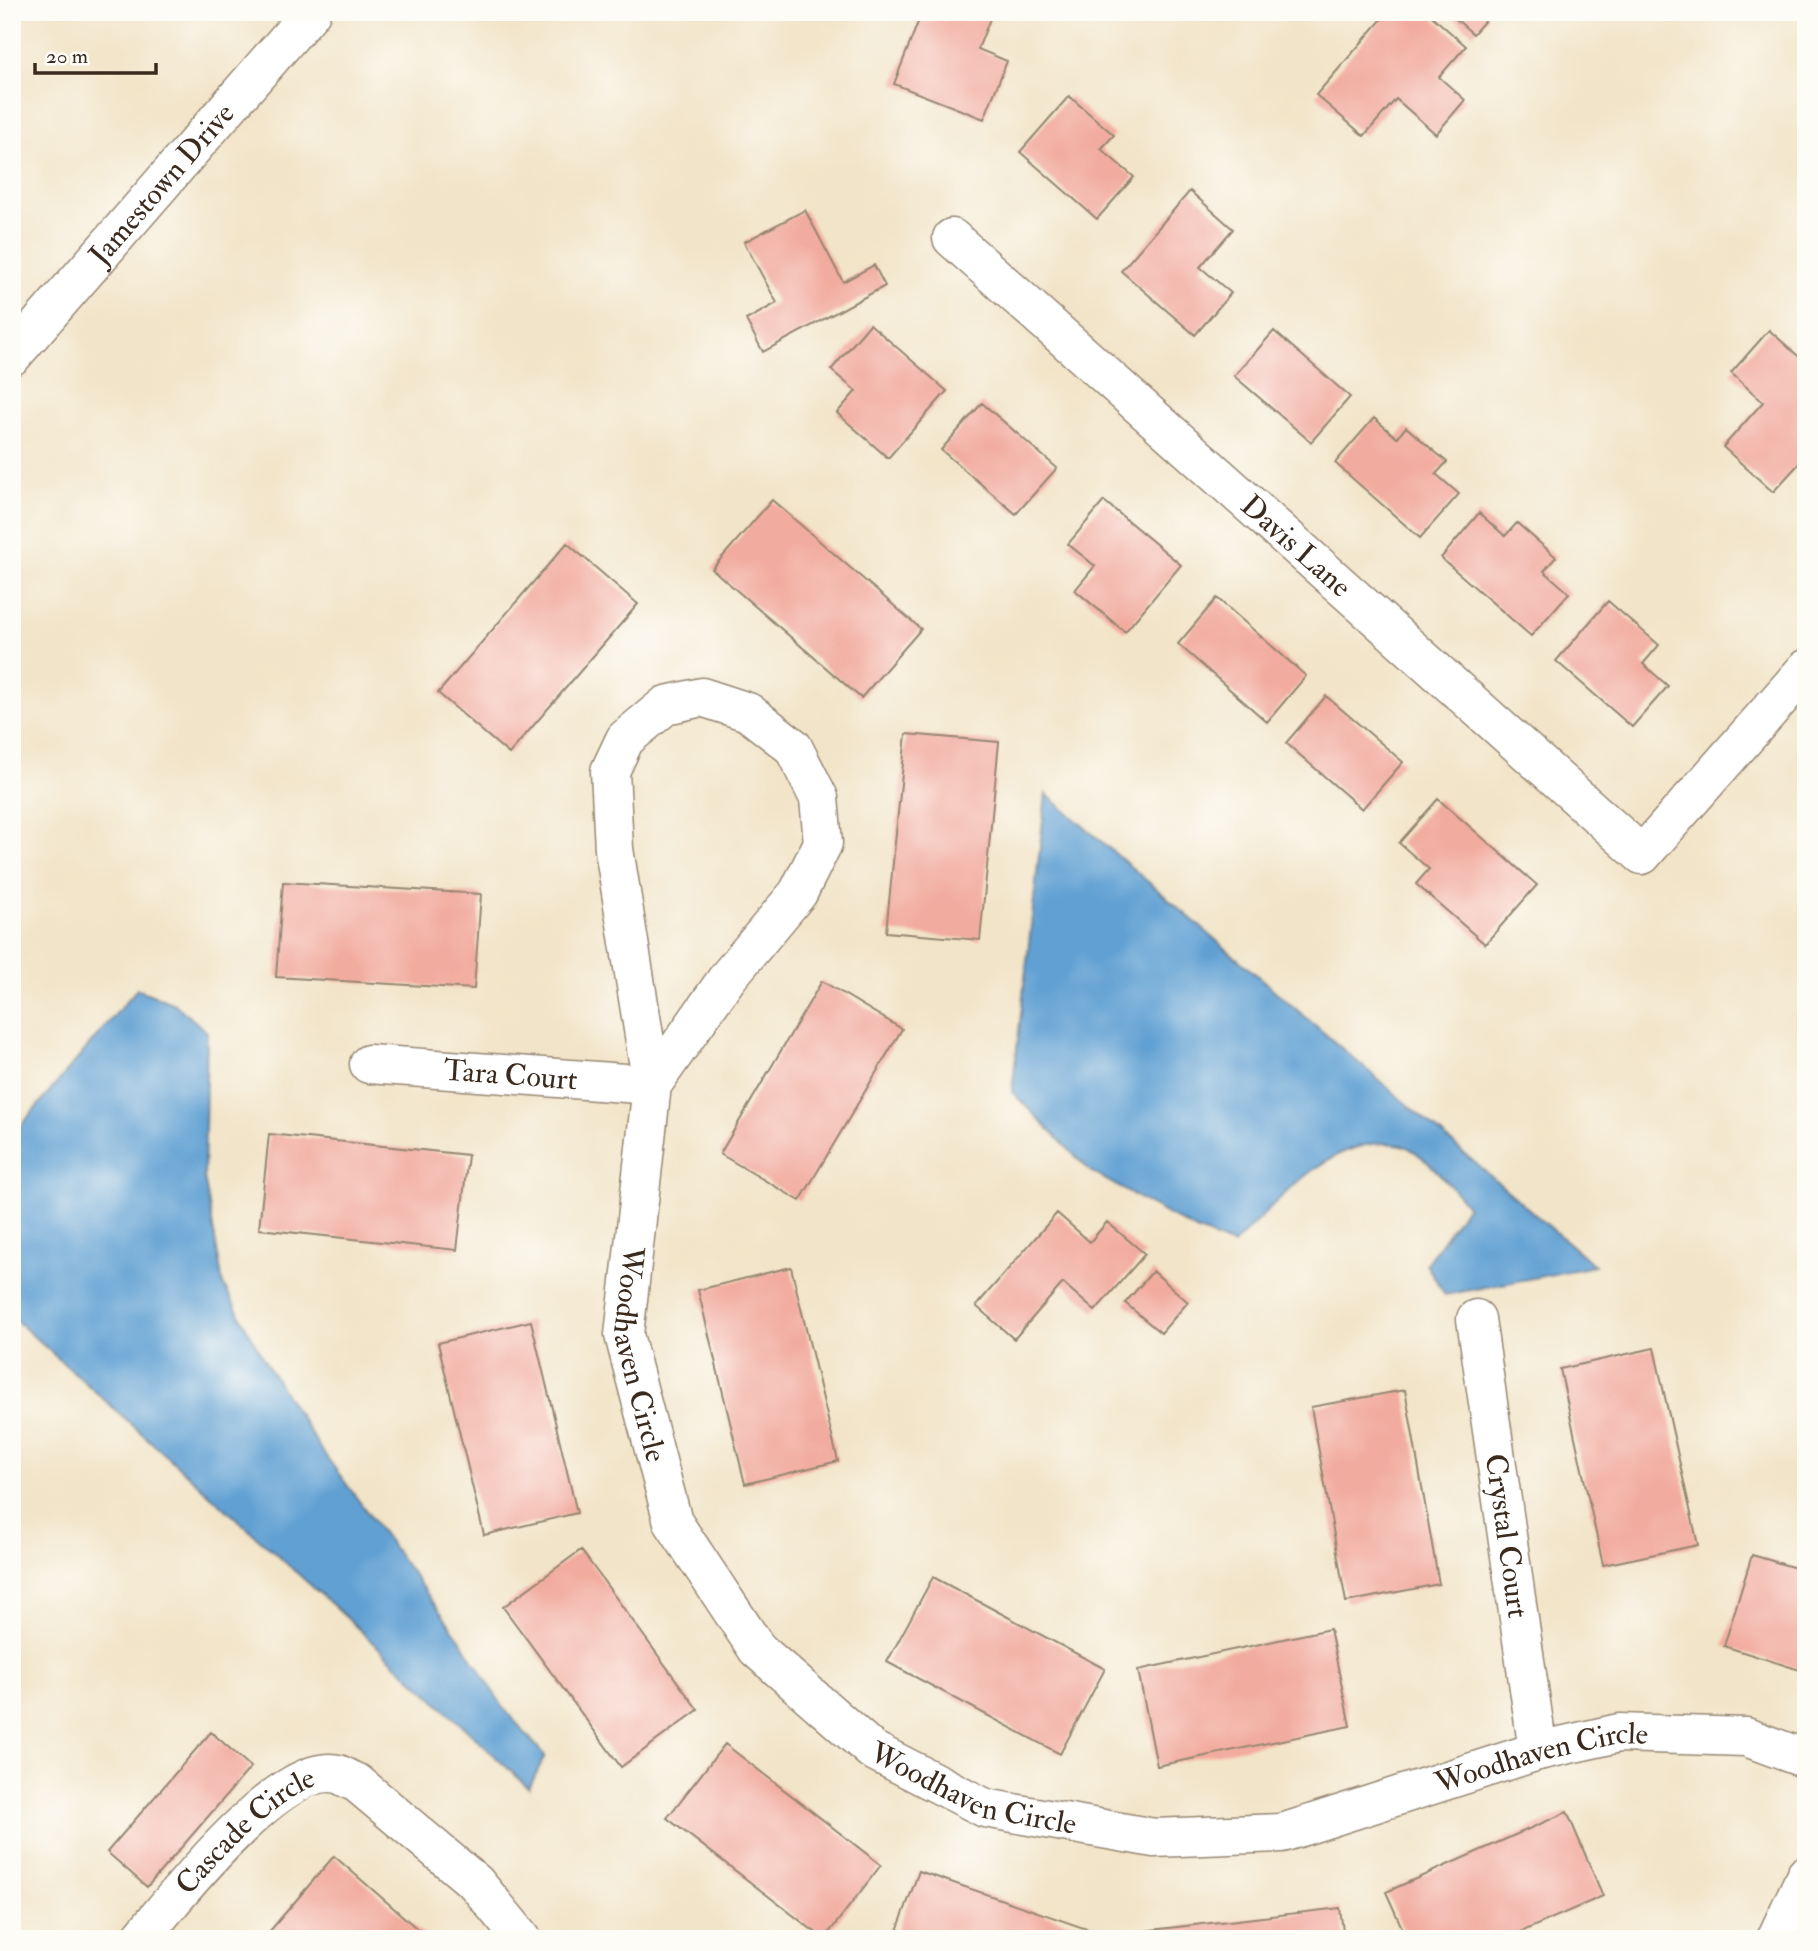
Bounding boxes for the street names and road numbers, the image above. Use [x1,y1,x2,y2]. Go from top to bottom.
street label: Jamestown Drive [80,95,242,273]
street label: Davis Lane [1233,487,1359,605]
street label: Tara Court [442,1051,579,1098]
street label: Woodhaven Circle [606,1244,675,1466]
street label: Crystal Court [1477,1451,1537,1621]
street label: Woodhaven Circle [1429,1714,1649,1802]
street label: Woodhaven Circle [863,1733,1079,1842]
street label: Cascade Circle [167,1759,320,1902]

